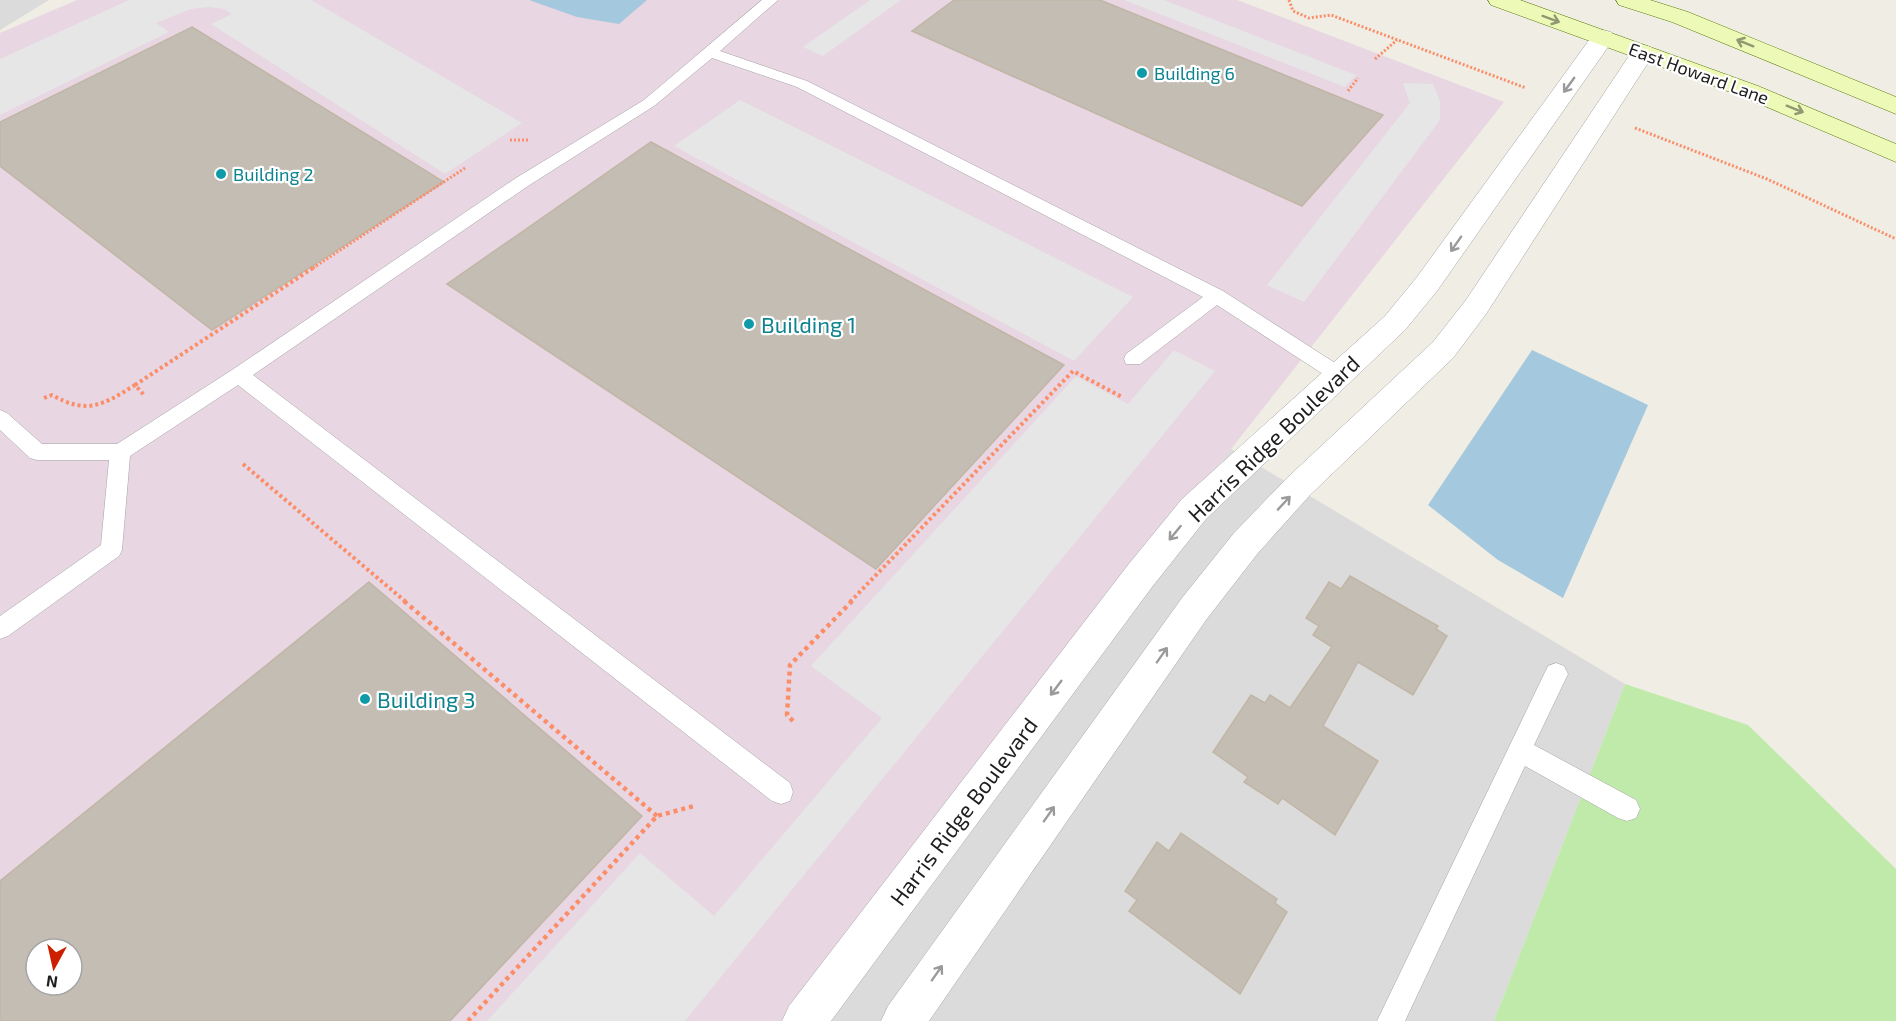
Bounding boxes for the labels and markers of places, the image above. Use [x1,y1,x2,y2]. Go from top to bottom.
place label: Building 6 [1154,62,1235,84]
marker: Building 6 [1135,66,1149,80]
place label: Building 2 [233,163,314,185]
marker: Building 2 [214,167,228,181]
place label: Building 1 [761,311,856,337]
marker: Building 1 [742,317,756,331]
place label: Building 3 [377,686,475,712]
marker: Building 3 [358,692,372,706]

